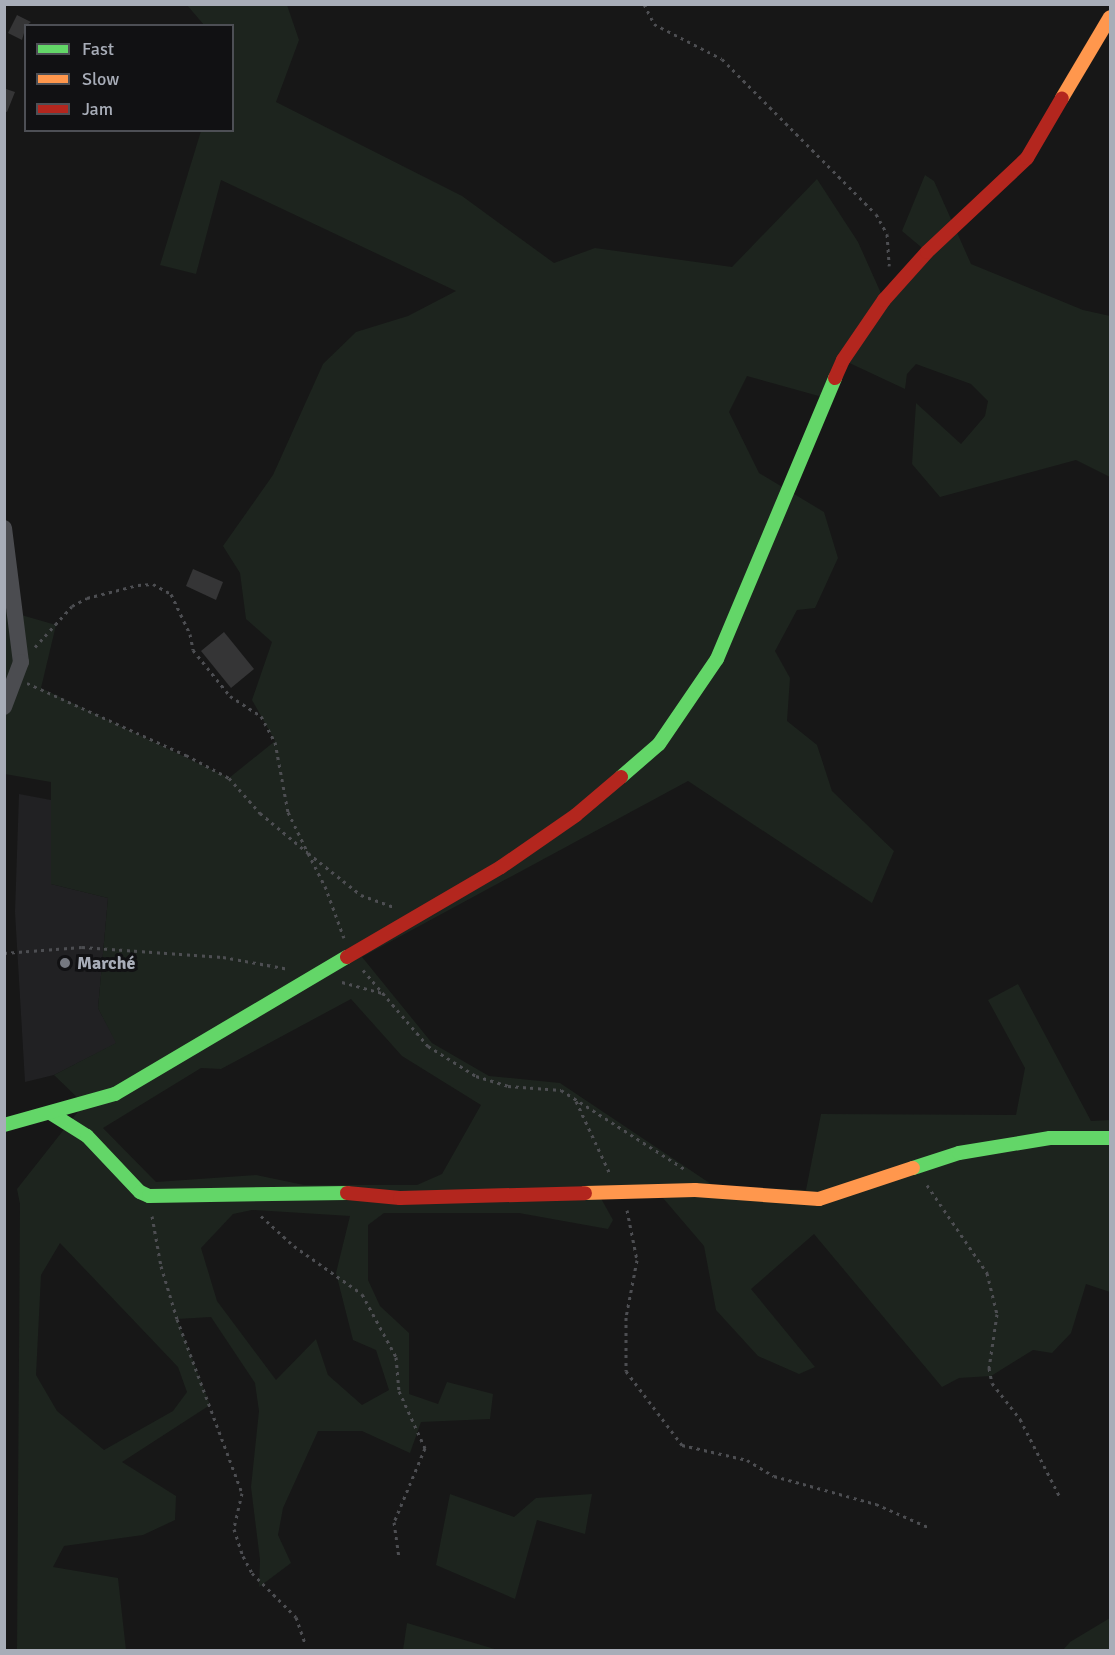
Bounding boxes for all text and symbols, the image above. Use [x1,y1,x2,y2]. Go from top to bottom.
legend [24,24,234,132]
text: Fast [82,38,114,60]
text: Slow [82,68,119,90]
text: Jam [82,98,113,120]
place label: Marché [77,952,135,974]
marker: Marché [58,956,72,970]

